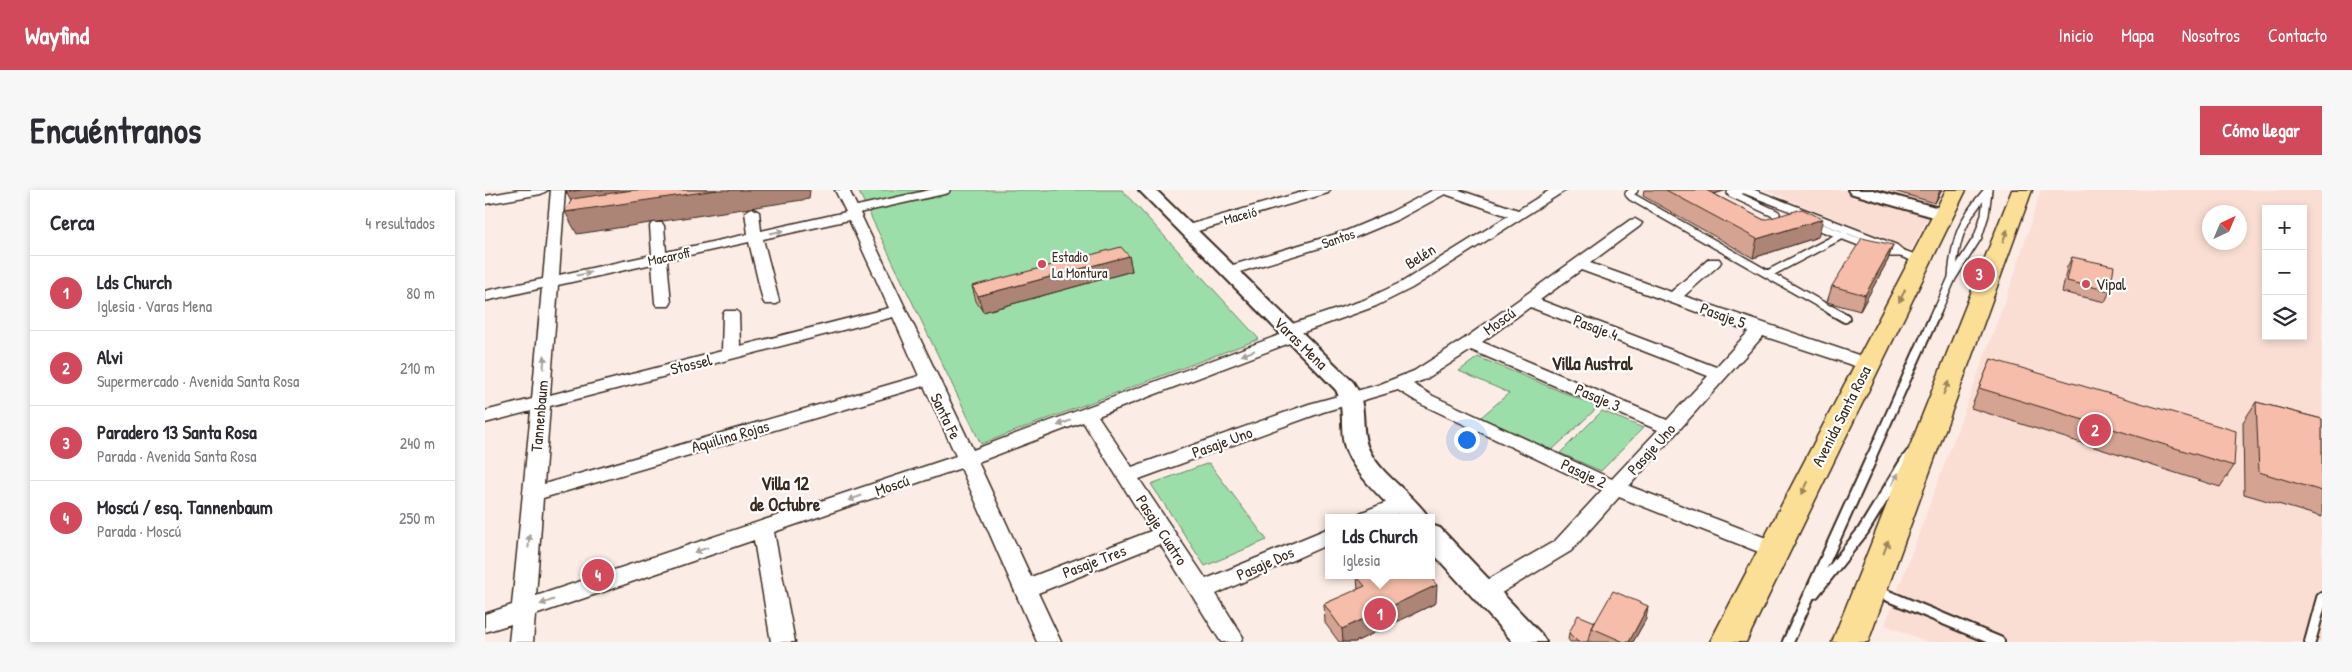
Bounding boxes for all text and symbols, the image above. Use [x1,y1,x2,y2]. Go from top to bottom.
text: Wayfind [25,19,89,51]
text: Inicio [2059,23,2093,48]
text: Mapa [2121,23,2154,48]
text: Nosotros [2182,23,2240,48]
text: Contacto [2268,23,2327,48]
button: Cómo llegar [2200,106,2322,155]
text: Encuéntranos [30,107,201,154]
street label: Maceió [1221,201,1259,229]
north arrow [2202,205,2247,250]
map controls [2262,205,2307,340]
button: + [2262,205,2307,250]
text: Cerca [50,208,94,237]
text: 4 resultados [365,212,435,234]
street label: Santos [1319,223,1357,253]
one-way arrow [769,228,784,236]
one-way arrow [2001,228,2009,243]
street label: Belén [1400,238,1440,274]
street label: Macaroff [646,242,693,270]
place label: Estadio La Montura [1052,247,1108,282]
button: − [2262,250,2307,295]
pin: 3 [1963,255,1995,293]
marker: Estadio La Montura [1036,258,1048,270]
text: Lds Church [97,269,172,295]
one-way arrow [576,270,591,278]
place label: Vipal [2096,273,2127,295]
marker: Vipal [2080,278,2092,290]
text: 1 [63,282,69,304]
text: 80 m [406,282,435,304]
one-way arrow [1898,289,1906,303]
text: Iglesia · Varas Mena [97,295,212,317]
button: layers [2262,295,2307,340]
street label: Pasaje 5 [1697,297,1749,333]
street label: Moscú [1478,302,1520,340]
street label: Pasaje 4 [1570,308,1622,346]
street label: Varas Mena [1269,312,1333,374]
text: Alvi [97,344,123,370]
street label: Stossel [668,348,715,380]
one-way arrow [1240,349,1255,357]
district label: Villa Austral [1552,351,1634,376]
one-way arrow [540,353,548,369]
text: 2 [62,357,70,379]
text: 210 m [400,357,435,379]
street label: Avenida Santa Rosa [1806,362,1876,470]
text: Supermercado · Avenida Santa Rosa [97,370,299,392]
street label: Pasaje 3 [1572,378,1624,416]
street label: Tannenbaum [525,379,553,453]
one-way arrow [1943,380,1950,395]
street label: Santa Fe [925,389,967,443]
pin: 2 [2079,411,2111,449]
street label: Aquilina Rojas [688,414,772,458]
street label: Pasaje Uno [1622,418,1681,480]
text: Paradero 13 Santa Rosa [97,419,257,445]
one-way arrow [1056,420,1071,427]
street label: Pasaje Uno [1189,421,1256,463]
your location [1454,427,1480,453]
text: 3 [62,432,70,454]
text: 240 m [400,432,435,454]
text: Parada · Avenida Santa Rosa [97,445,257,467]
street label: Pasaje 2 [1558,453,1611,493]
street label: Moscú [872,469,913,501]
district label: Villa 12 de Octubre [750,471,821,517]
one-way arrow [1891,471,1899,486]
one-way arrow [1801,481,1809,495]
street label: Pasaje Cuatro [1131,491,1193,570]
text: Moscú / esq. Tannenbaum [97,494,273,520]
one-way arrow [847,494,862,502]
text: 4 [63,507,69,529]
text: 250 m [399,507,435,529]
popup [1325,514,1435,579]
text: Parada · Moscú [97,520,181,542]
text: Lds Church [1343,523,1417,549]
one-way arrow [525,533,533,549]
street label: Pasaje Tres [1059,539,1129,583]
one-way arrow [1882,539,1890,554]
street label: Pasaje Dos [1233,541,1297,585]
one-way arrow [693,547,708,555]
text: Iglesia [1343,549,1380,571]
pin: 4 [582,556,614,594]
pin: 1 [1364,595,1396,633]
one-way arrow [539,598,554,606]

